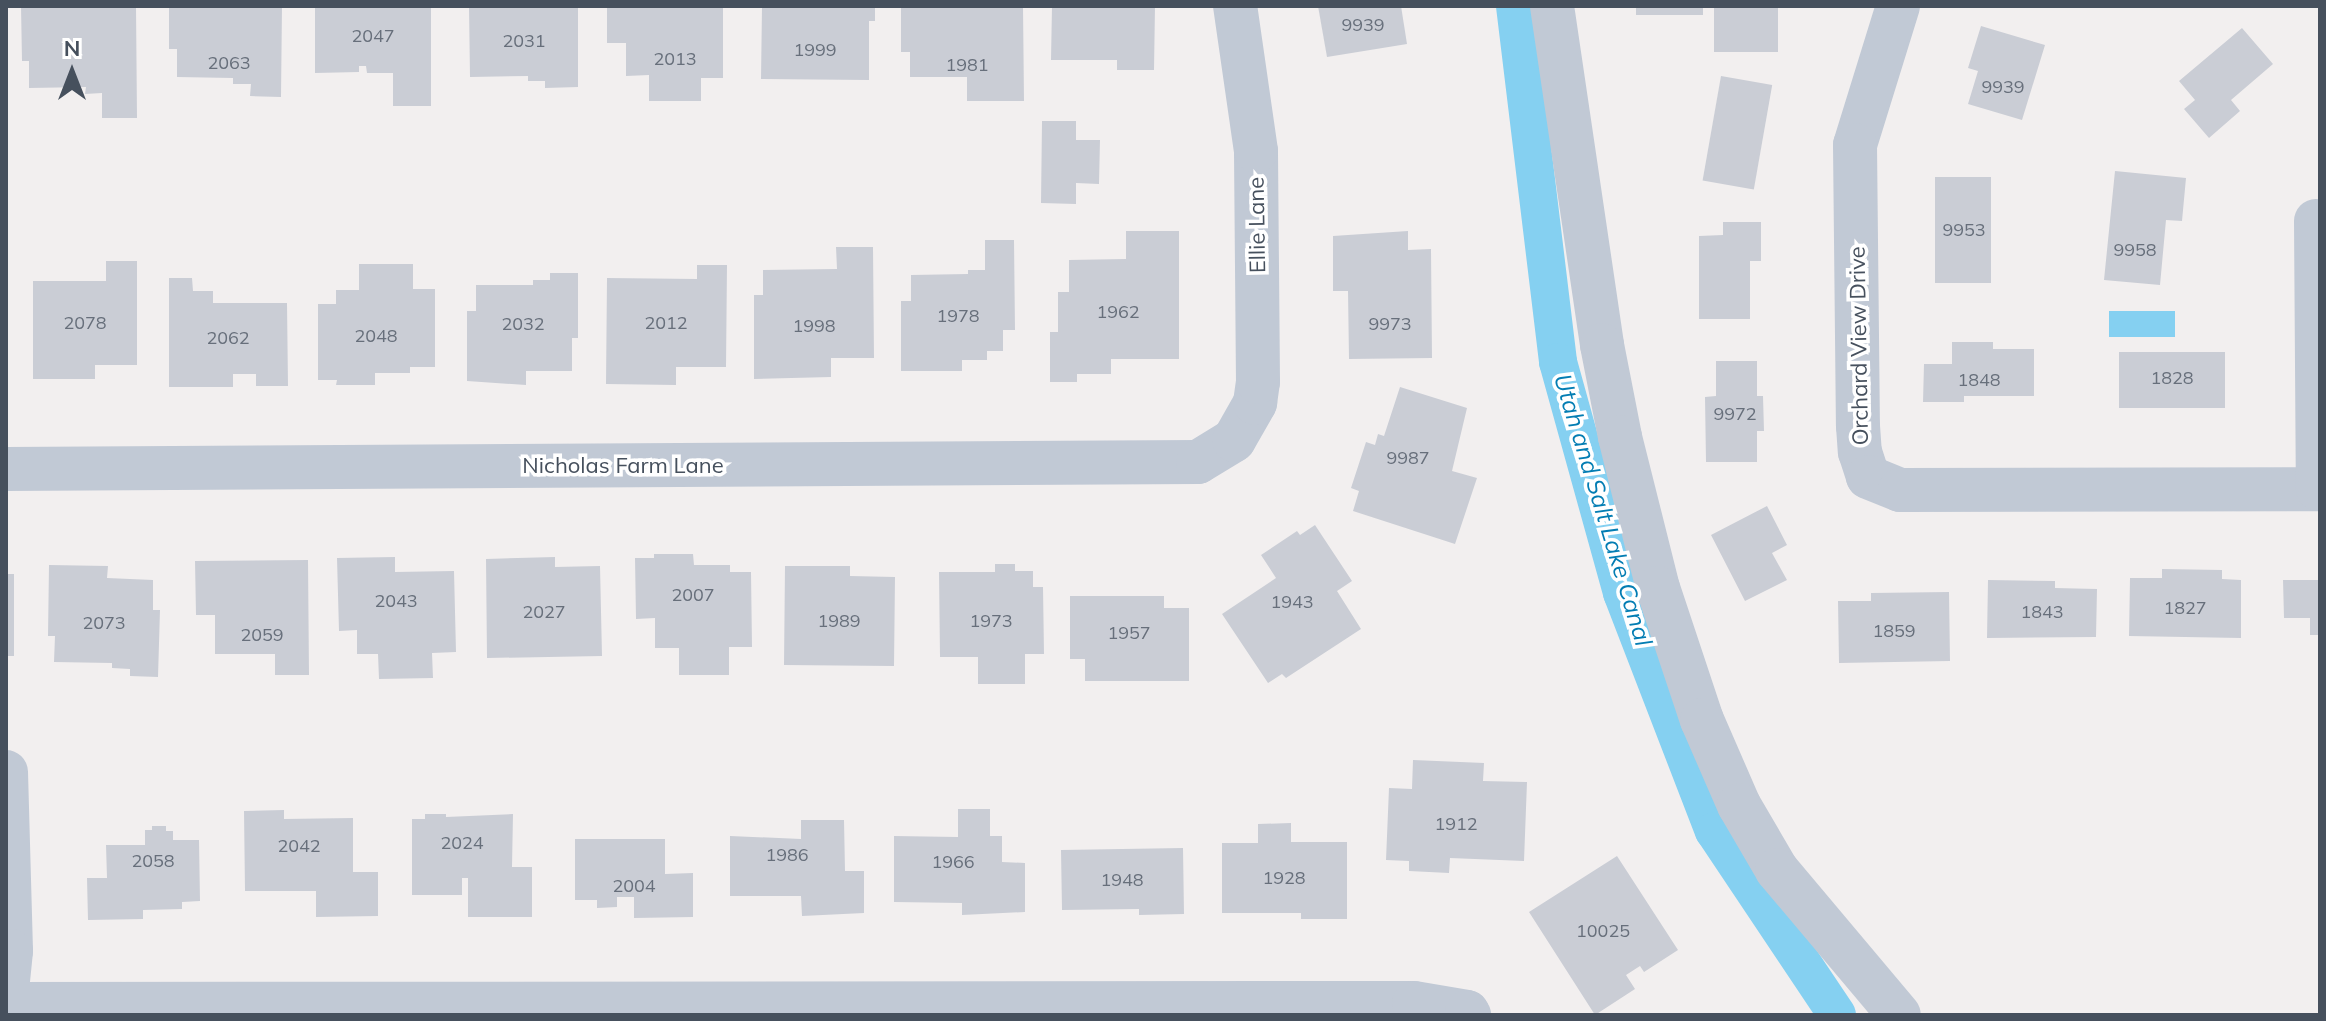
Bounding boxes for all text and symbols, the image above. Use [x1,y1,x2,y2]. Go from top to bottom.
house number: 9939 [1341,14,1385,36]
house number: 2047 [351,25,395,47]
house number: 2031 [502,30,546,52]
north arrow [32,32,112,112]
text: N [64,34,80,62]
house number: 1999 [793,39,837,61]
house number: 2013 [653,48,697,70]
house number: 2063 [207,52,251,74]
house number: 1981 [945,54,989,76]
house number: 9939 [1981,76,2025,98]
street label: Ellie Lane [1243,177,1271,273]
house number: 9953 [1942,219,1986,241]
house number: 9958 [2113,239,2157,261]
street label: Orchard View Drive [1844,246,1874,446]
house number: 1962 [1096,301,1140,323]
house number: 1978 [936,305,980,327]
house number: 2078 [63,312,107,334]
house number: 2012 [644,312,688,334]
house number: 2032 [501,313,545,335]
house number: 9973 [1368,313,1412,335]
house number: 1998 [792,315,836,337]
house number: 2048 [354,325,398,347]
house number: 2062 [206,327,250,349]
house number: 1828 [2150,367,2194,389]
house number: 1848 [1957,369,2001,391]
water label: Utah and Salt Lake Canal [1548,370,1658,650]
house number: 9972 [1713,403,1757,425]
house number: 9987 [1386,447,1430,469]
street label: Nicholas Farm Lane [522,453,724,479]
house number: 2007 [671,584,715,606]
house number: 2043 [374,590,418,612]
house number: 1943 [1270,591,1314,613]
house number: 1827 [2163,597,2207,619]
house number: 2027 [522,601,566,623]
house number: 1843 [2020,601,2064,623]
house number: 1989 [817,610,861,632]
house number: 1973 [969,610,1013,632]
house number: 2073 [82,612,126,634]
house number: 1859 [1872,620,1916,642]
house number: 1957 [1107,622,1151,644]
house number: 2059 [240,624,284,646]
house number: 1912 [1434,813,1478,835]
house number: 2024 [440,832,484,854]
house number: 2042 [277,835,321,857]
house number: 1986 [765,844,809,866]
house number: 2058 [131,850,175,872]
house number: 1966 [931,851,975,873]
house number: 1928 [1262,867,1306,889]
house number: 1948 [1100,869,1144,891]
house number: 2004 [612,875,656,897]
house number: 10025 [1576,920,1630,942]

